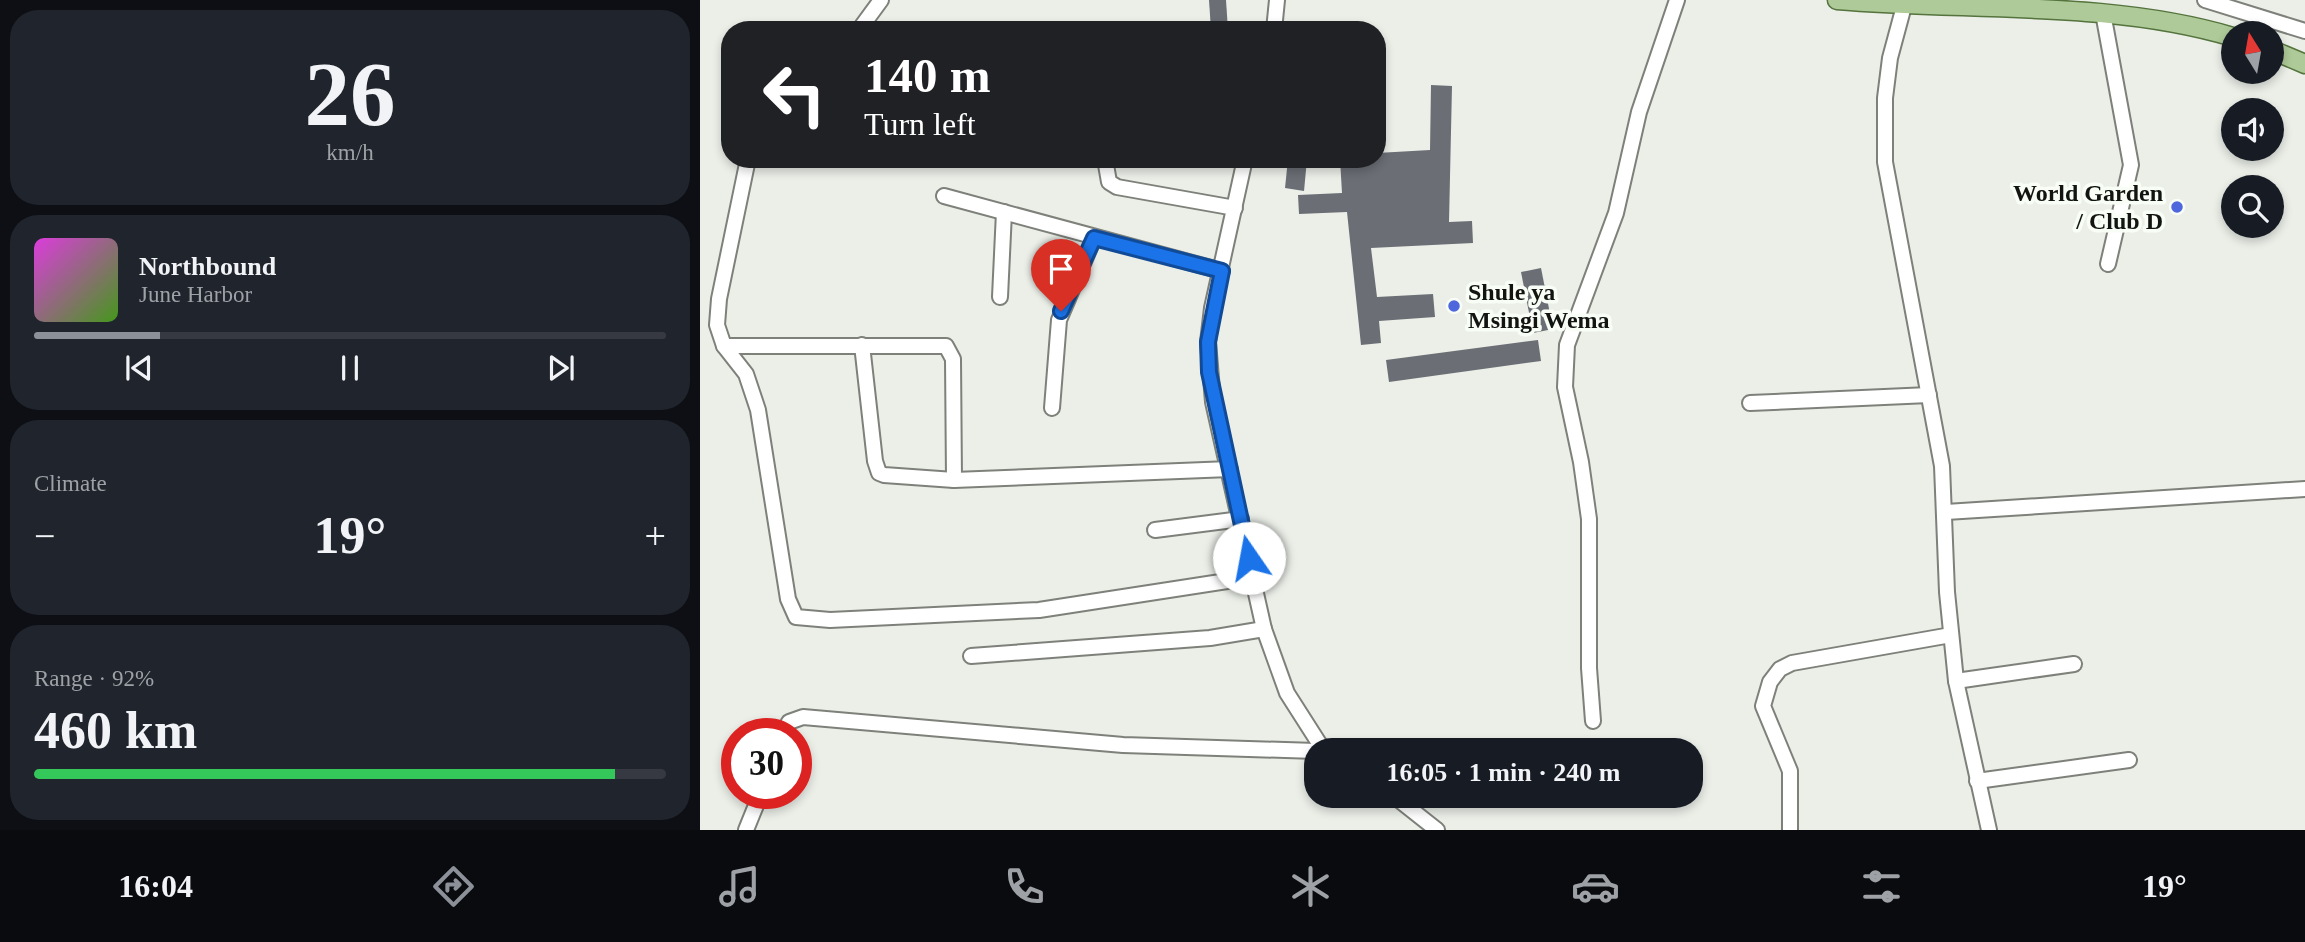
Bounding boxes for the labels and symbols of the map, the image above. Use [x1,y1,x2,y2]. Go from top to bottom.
north arrow [2221,21,2284,84]
place label: World Garden / Club D [2013,180,2163,234]
marker: World Garden / Club D [2169,199,2185,215]
pin [1031,239,1091,311]
place label: Shule ya Msingi Wema [1468,279,1610,333]
marker: Shule ya Msingi Wema [1446,298,1462,314]
position arrow [1212,521,1286,595]
speed limit sign: 30 [721,718,812,809]

